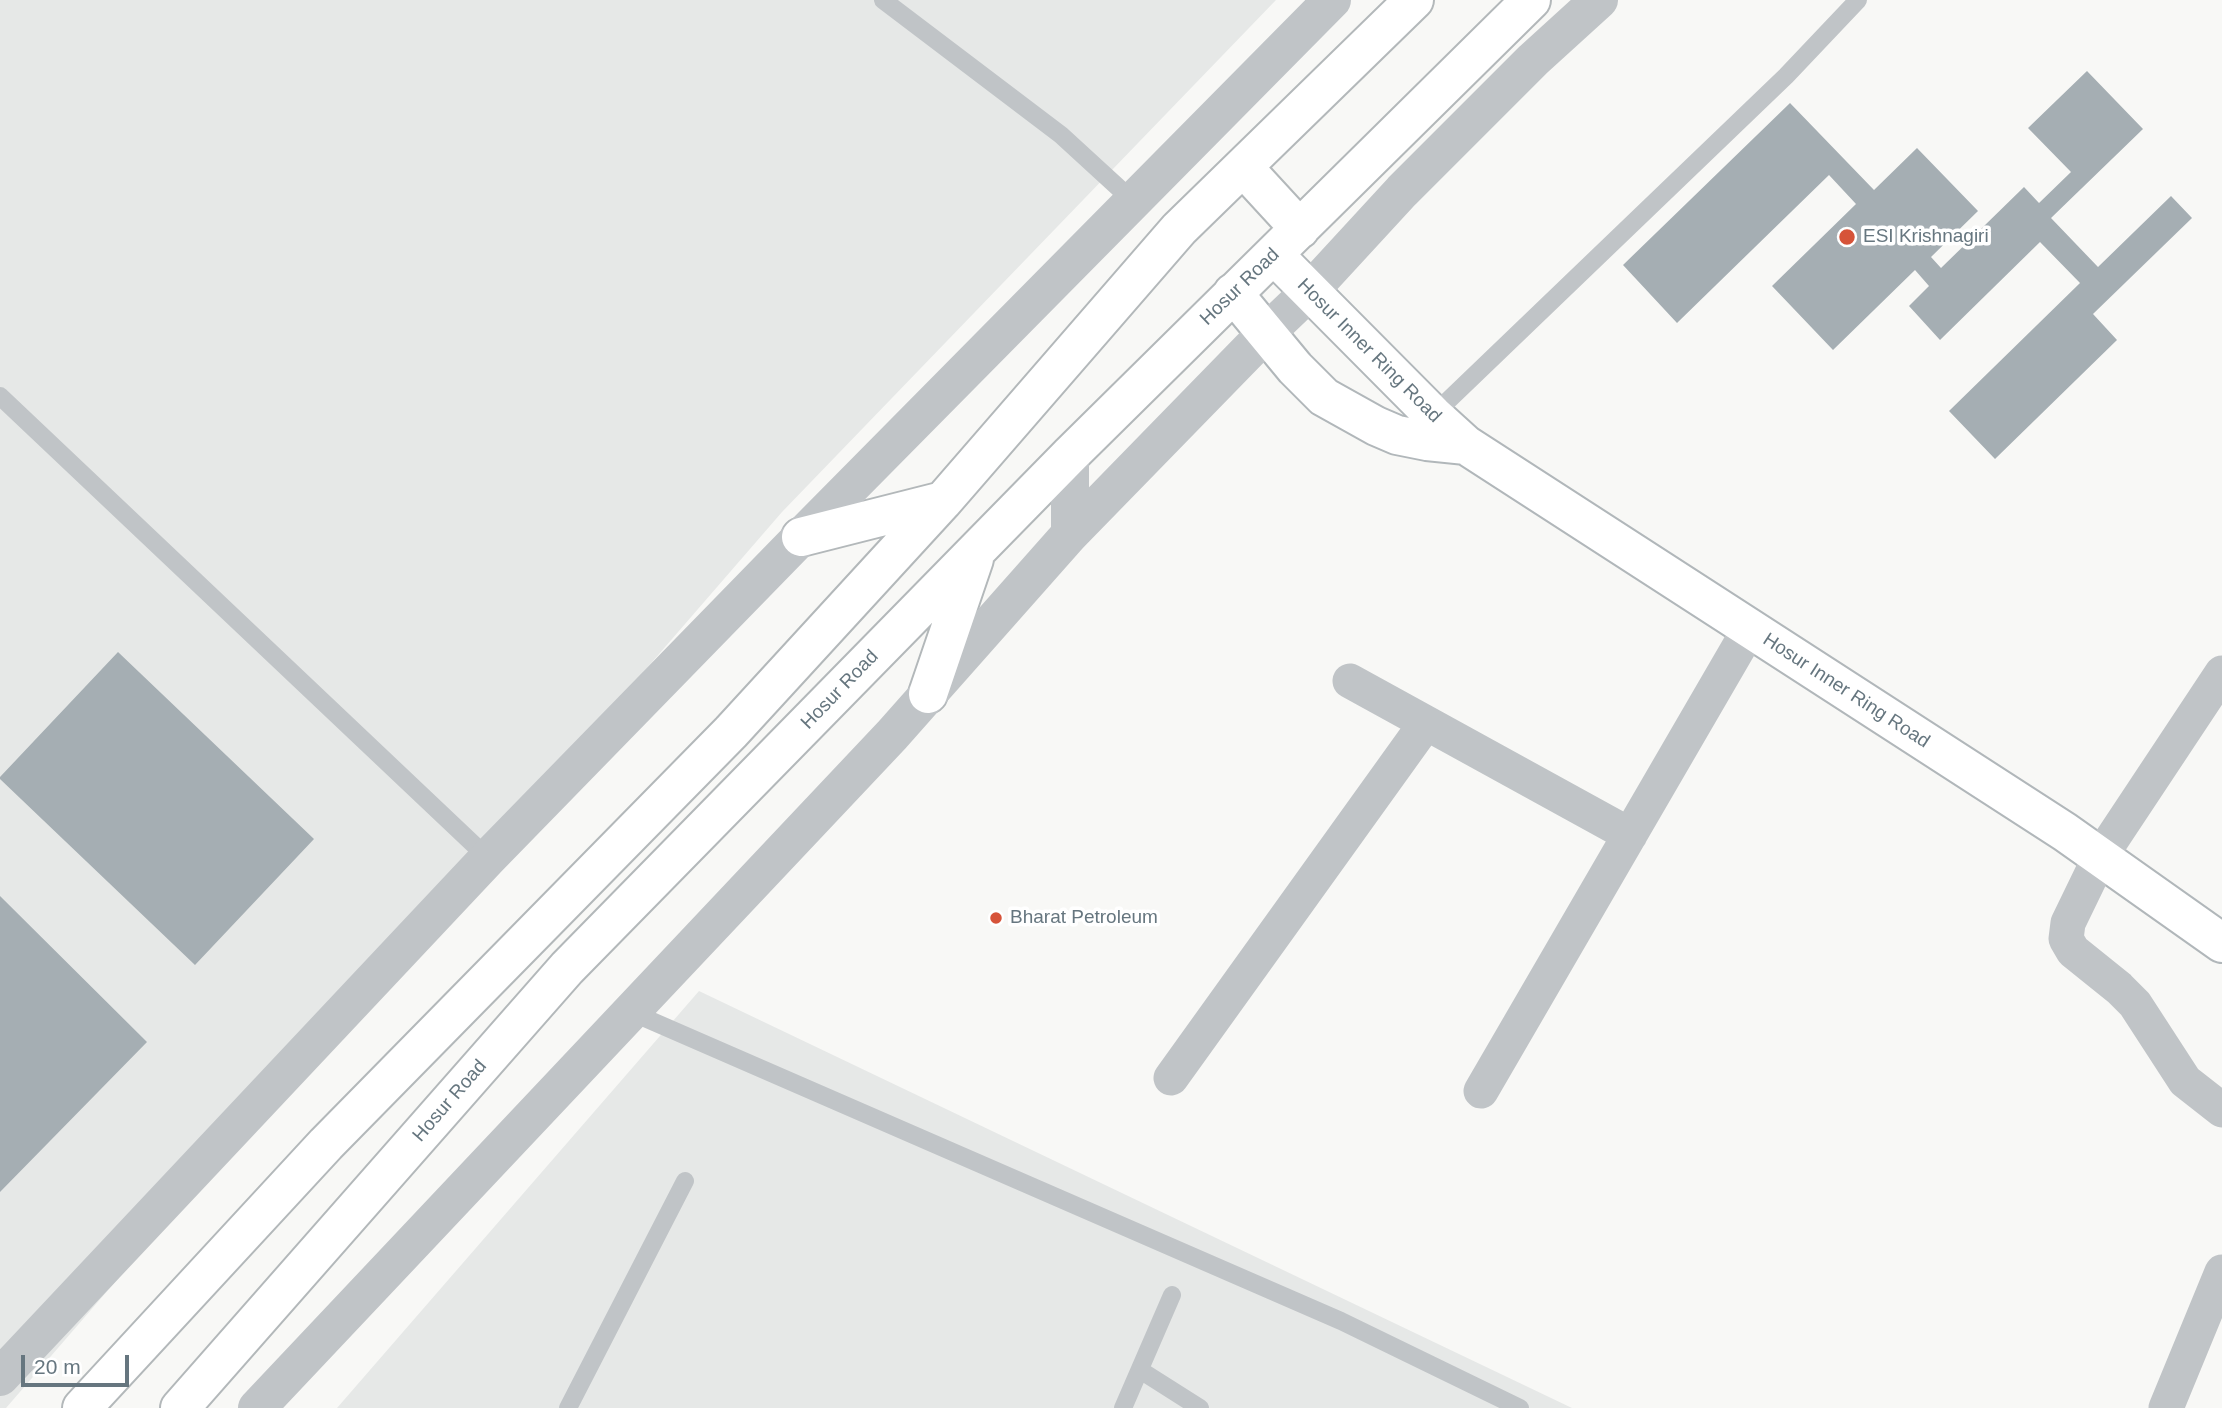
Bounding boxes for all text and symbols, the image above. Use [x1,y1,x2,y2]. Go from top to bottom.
place label: ESI Krishnagiri [1863,226,1989,248]
marker: ESI Krishnagiri [1837,227,1857,247]
street label: Hosur Road [1196,244,1284,330]
street label: Hosur Inner Ring Road [1292,274,1446,428]
street label: Hosur Inner Ring Road [1758,629,1934,753]
street label: Hosur Road [797,646,883,734]
place label: Bharat Petroleum [1010,907,1158,929]
marker: Bharat Petroleum [988,910,1004,926]
street label: Hosur Road [408,1055,492,1147]
scale bar [24,1342,133,1386]
text: 20 m [34,1355,81,1378]

